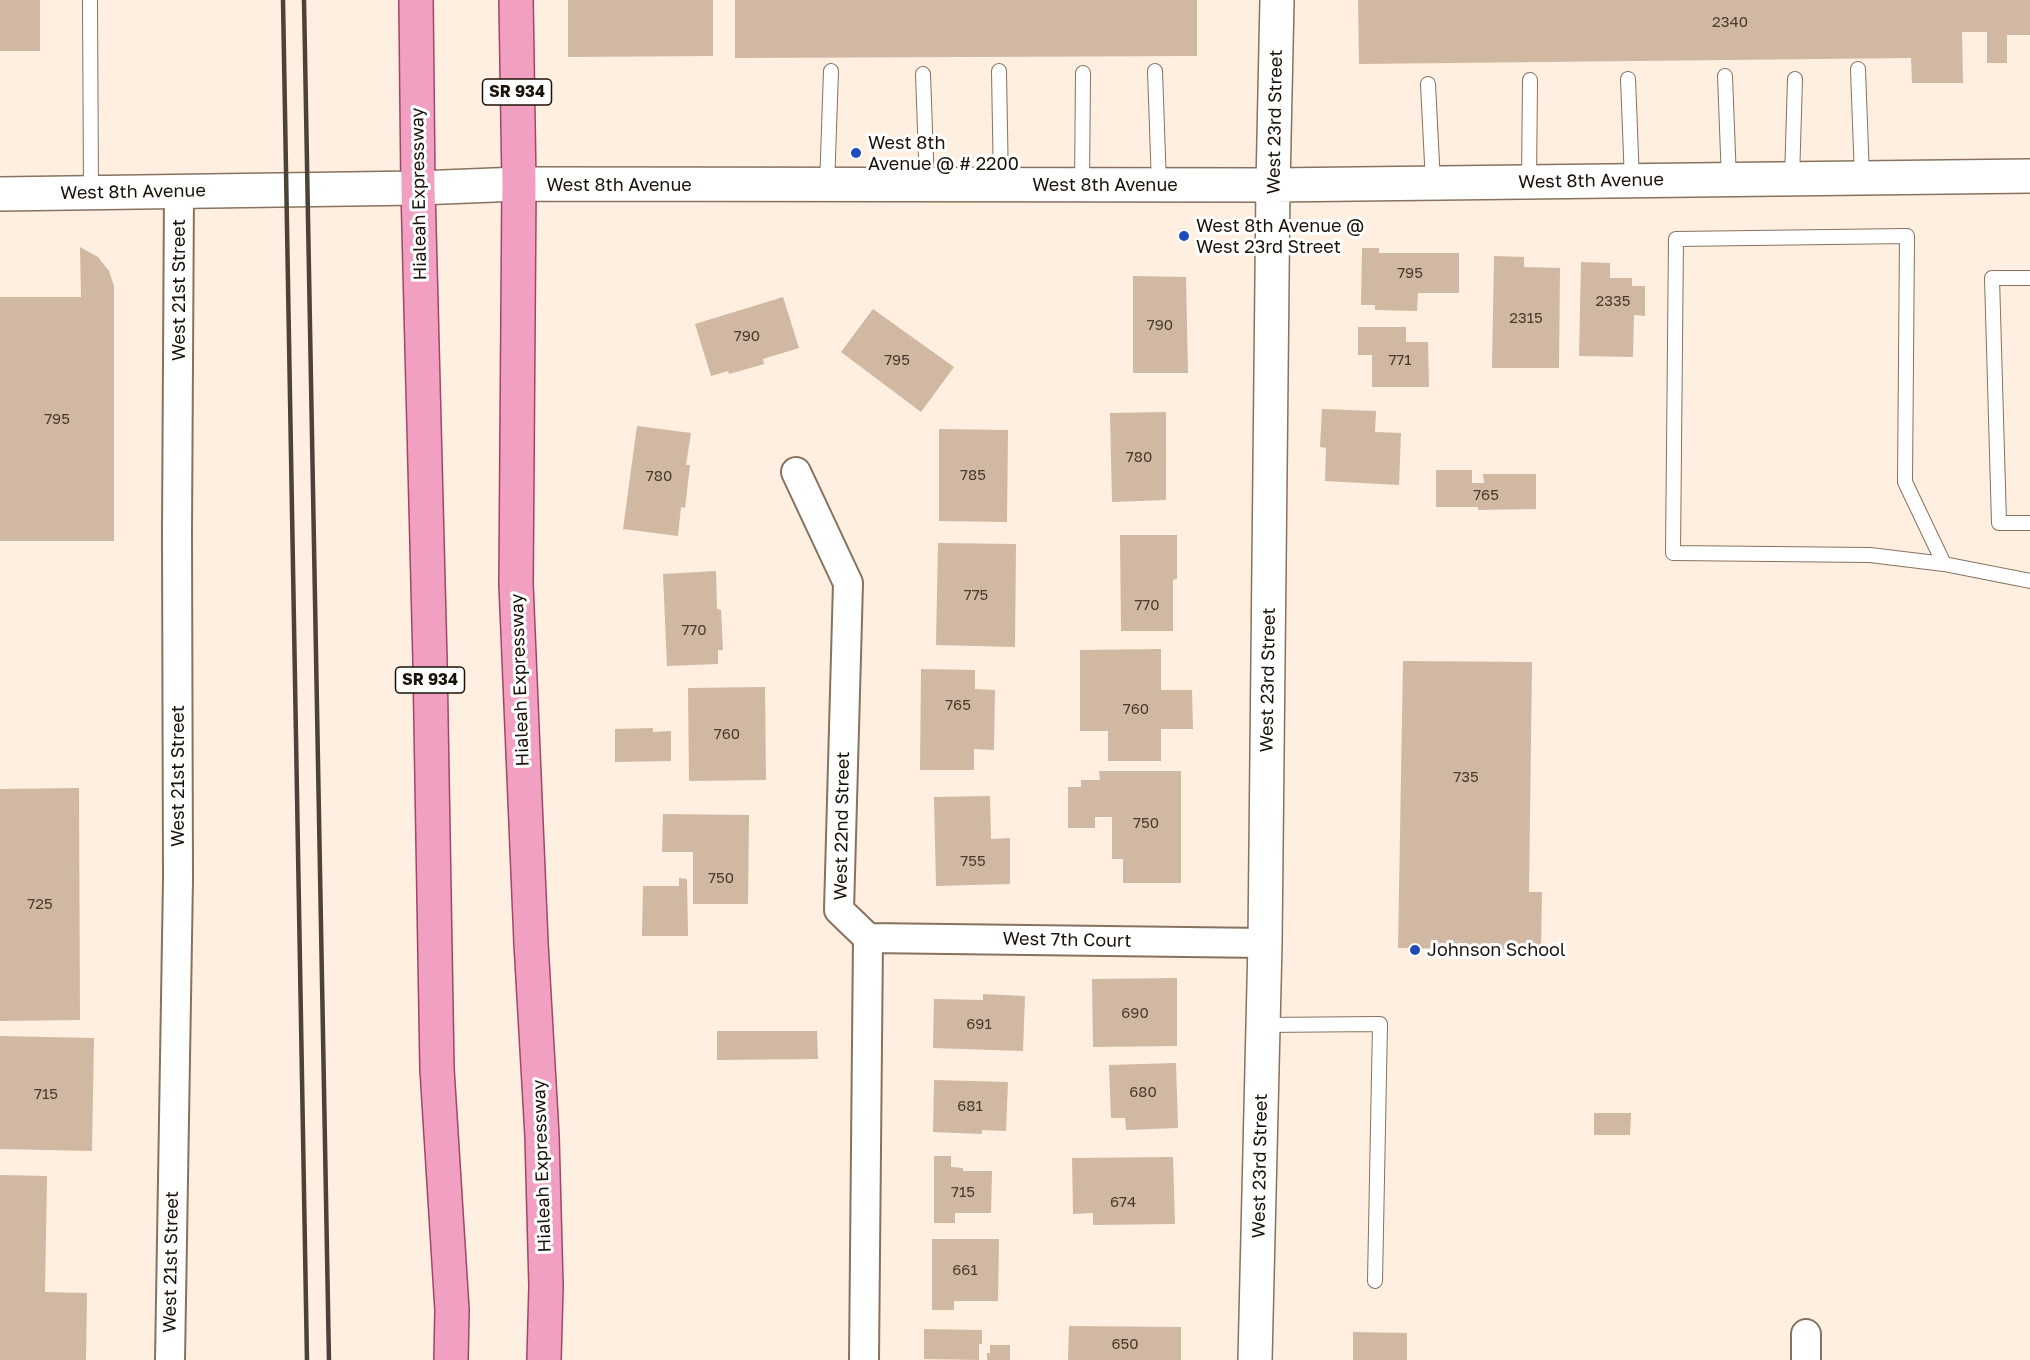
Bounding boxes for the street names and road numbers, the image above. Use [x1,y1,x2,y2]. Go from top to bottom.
street label: West 23rd Street [1263,49,1287,195]
road number: SR 934 [482,79,552,105]
street label: Hialeah Expressway [407,107,431,281]
street label: West 8th Avenue [1518,169,1664,193]
street label: West 8th Avenue [546,174,692,196]
street label: West 8th Avenue [1032,174,1178,196]
street label: West 8th Avenue [60,180,206,204]
street label: West 21st Street [168,219,190,361]
street label: Hialeah Expressway [506,593,534,767]
street label: West 23rd Street [1256,607,1280,753]
road number: SR 934 [396,667,464,693]
street label: West 21st Street [167,705,189,847]
street label: West 22nd Street [830,751,854,901]
street label: West 7th Court [1002,928,1132,952]
street label: Hialeah Expressway [528,1079,556,1253]
street label: West 23rd Street [1248,1093,1272,1239]
street label: West 21st Street [159,1191,183,1333]

